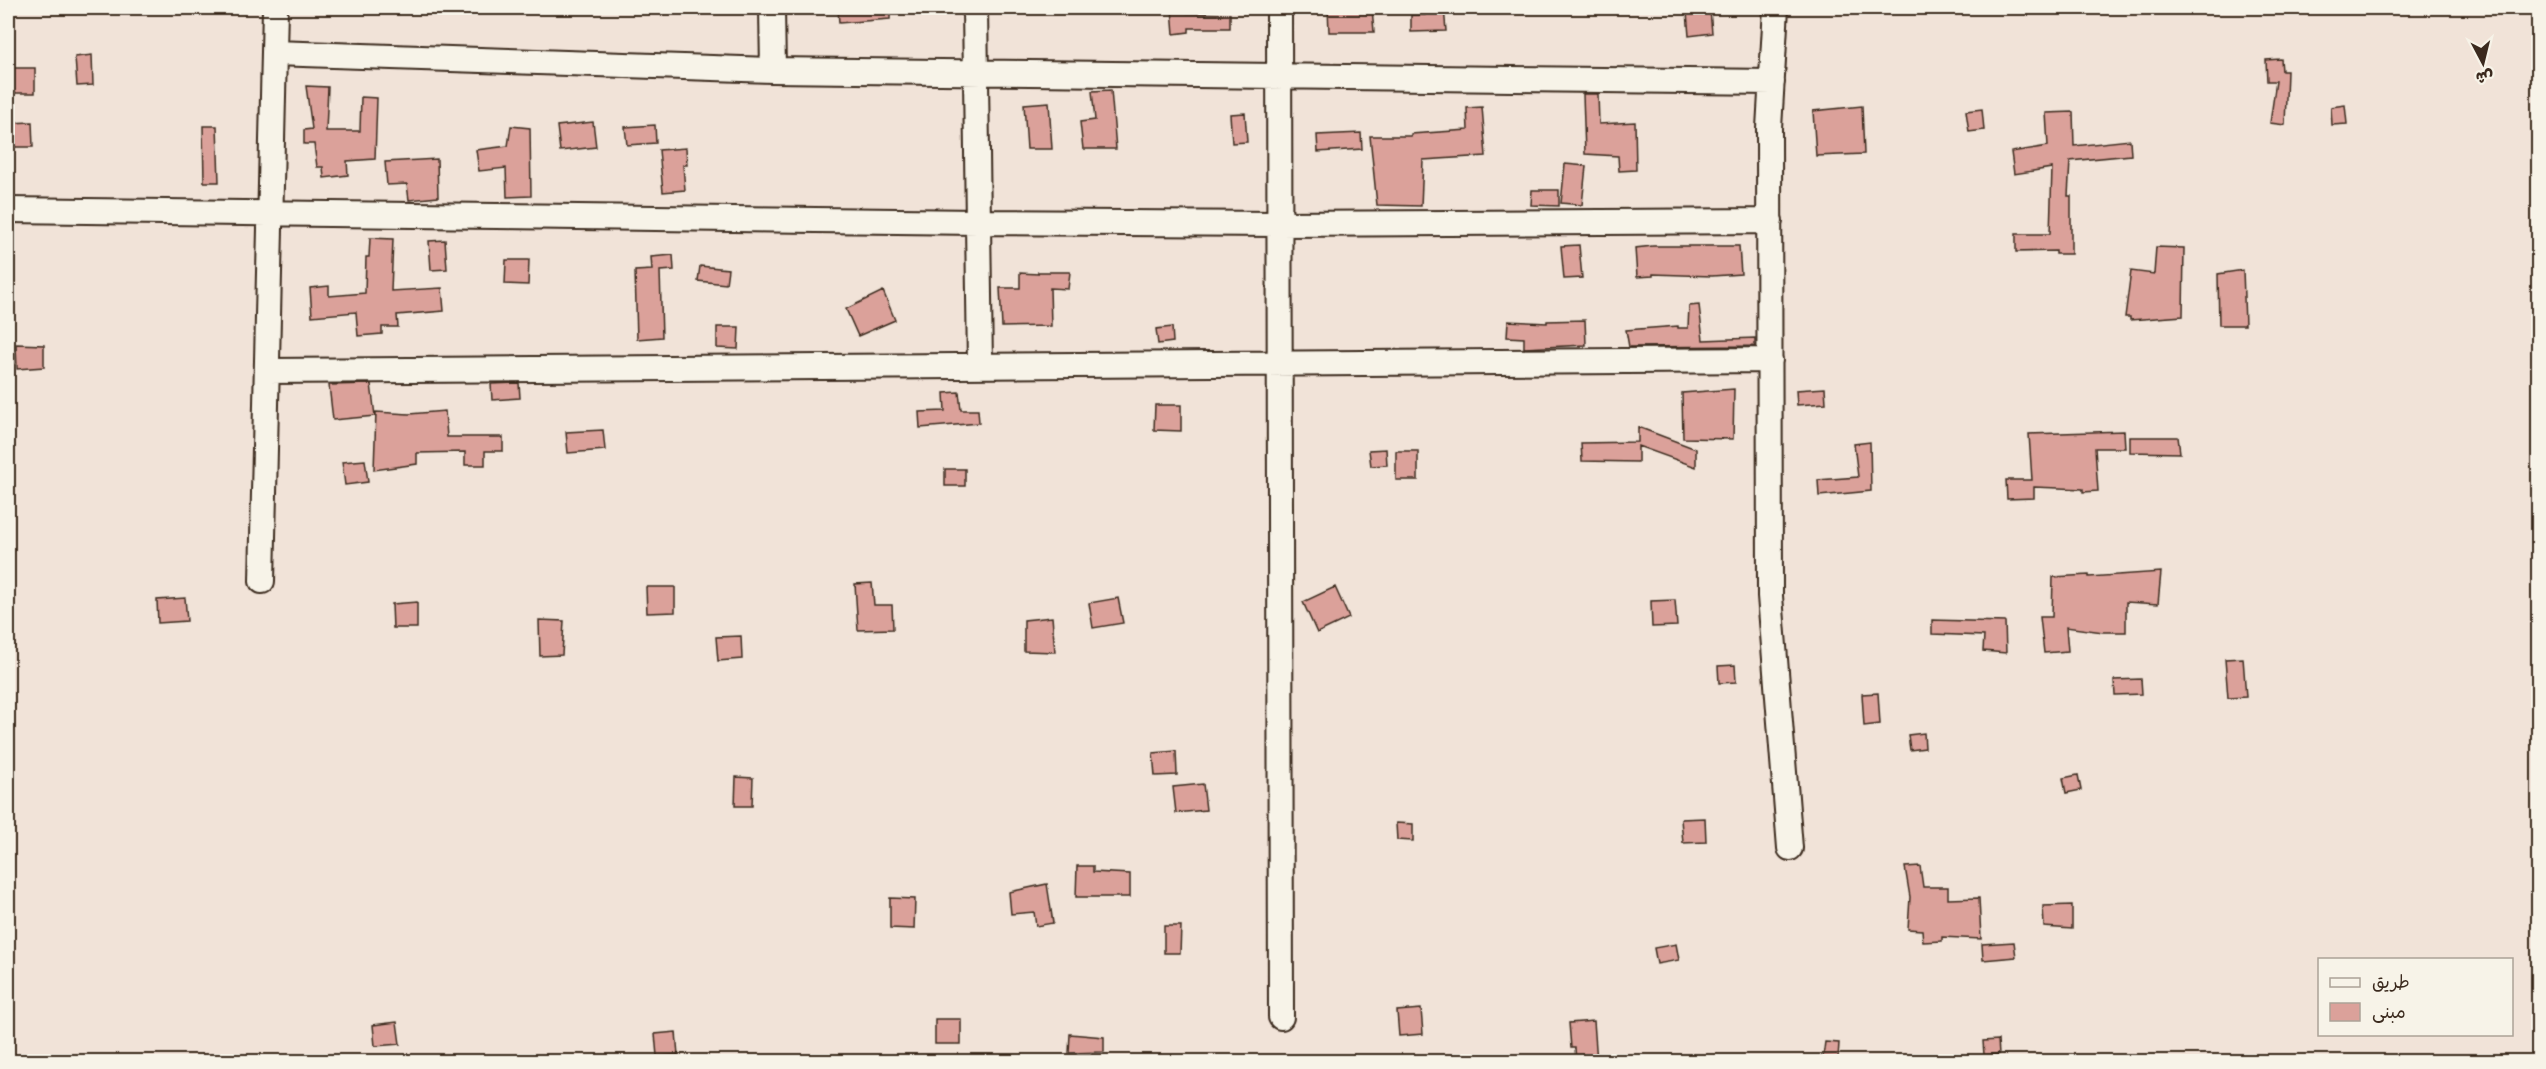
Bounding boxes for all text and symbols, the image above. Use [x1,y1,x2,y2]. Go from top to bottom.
north arrow [2453,33,2513,93]
text: ش [2475,66,2495,88]
legend [2318,958,2513,1036]
text: طريق [2372,971,2410,994]
text: مبنى [2372,1001,2406,1024]

